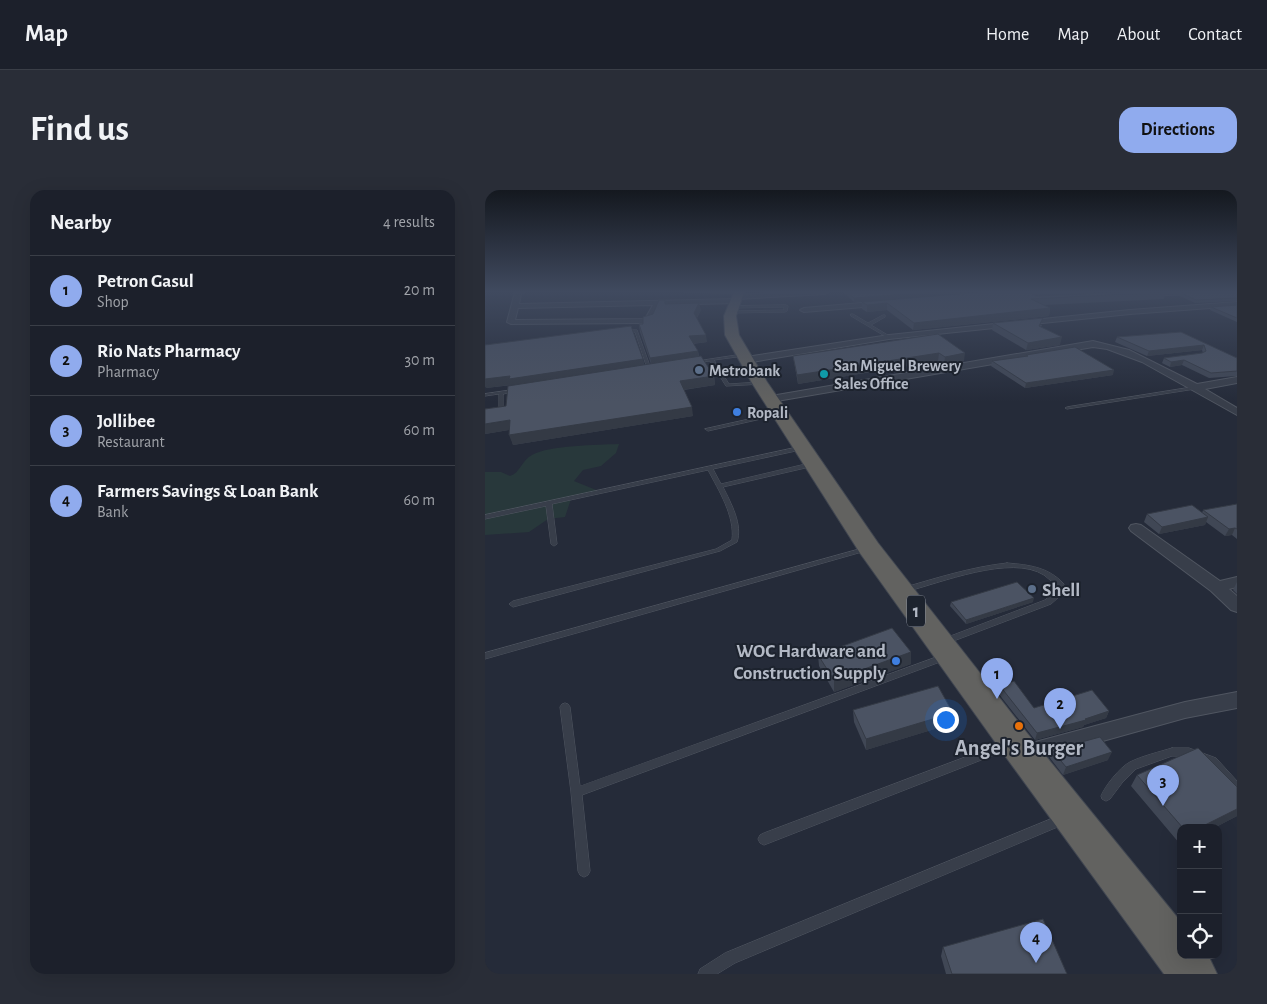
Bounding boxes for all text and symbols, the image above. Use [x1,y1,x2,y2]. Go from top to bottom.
text: Map [25,22,68,46]
text: Home [986,26,1029,44]
text: Map [1057,26,1089,44]
text: About [1117,26,1160,44]
text: Contact [1188,26,1242,44]
button: Directions [1119,107,1237,153]
text: Find us [30,112,129,147]
text: Nearby [50,212,111,233]
text: 4 results [383,214,435,230]
text: Petron Gasul [97,272,194,291]
text: 1 [63,282,69,298]
text: 20 m [404,282,435,298]
text: Shop [97,294,129,310]
text: Rio Nats Pharmacy [97,342,241,361]
text: 2 [62,352,70,368]
text: 30 m [405,352,435,368]
place label: San Miguel Brewery Sales Office [834,358,962,392]
place label: Metrobank [709,363,780,379]
text: Pharmacy [97,364,159,380]
marker: Metrobank [693,364,705,376]
marker: San Miguel Brewery Sales Office [818,368,830,380]
place label: Ropali [747,405,788,421]
marker: Ropali [731,406,743,418]
text: Jollibee [97,412,155,431]
text: 3 [63,422,69,438]
text: 60 m [404,422,435,438]
text: Restaurant [97,434,165,450]
text: Farmers Savings & Loan Bank [97,482,318,501]
text: 4 [62,492,70,508]
text: 60 m [404,492,435,508]
text: Bank [97,504,128,520]
place label: Shell [1042,581,1080,600]
marker: Shell [1026,583,1038,595]
road number: 1 [907,596,925,626]
place label: WOC Hardware and Construction Supply [733,642,887,683]
marker: WOC Hardware and Construction Supply [890,655,902,667]
pin: 1 [981,658,1013,699]
pin: 2 [1044,688,1076,729]
your location [933,707,959,733]
marker: Angel's Burger [1013,720,1025,732]
place label: Angel's Burger [955,737,1084,759]
pin: 3 [1147,765,1179,806]
map controls [1177,824,1222,959]
button: + [1177,824,1222,869]
button: − [1177,869,1222,914]
button: locate [1177,914,1222,959]
pin: 4 [1020,922,1052,963]

